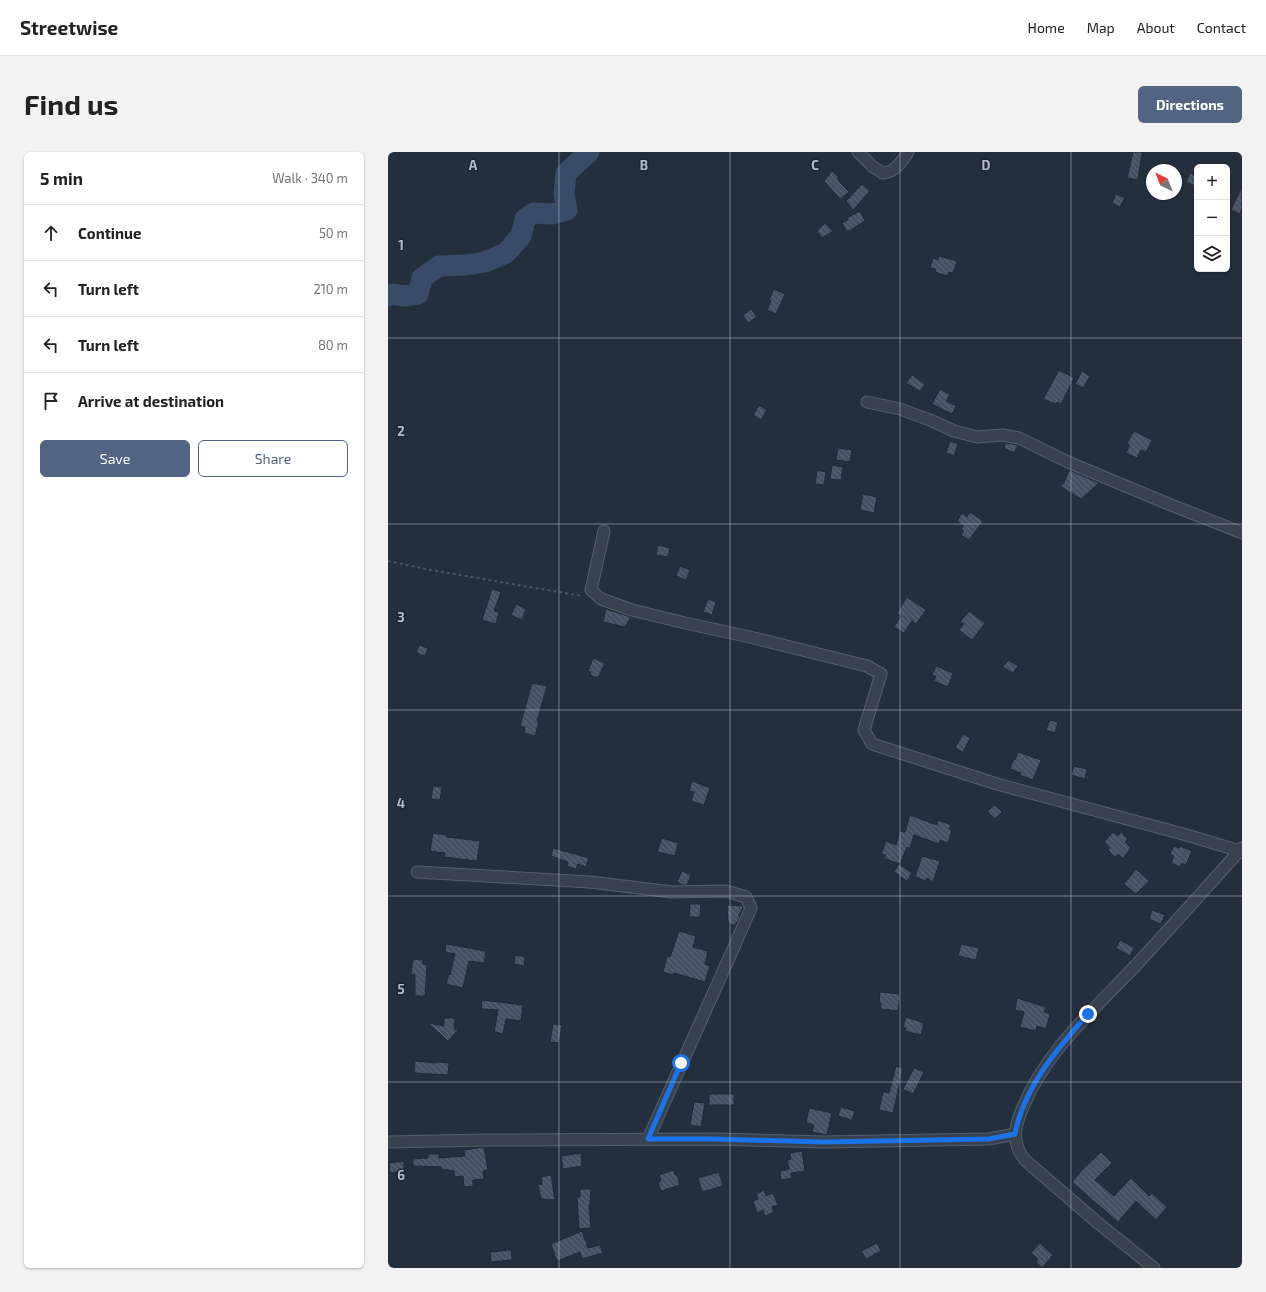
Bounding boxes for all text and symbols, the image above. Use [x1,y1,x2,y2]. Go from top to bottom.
text: Streetwise [20,16,118,39]
text: Home [1028,19,1065,36]
text: Map [1087,19,1115,36]
text: About [1137,19,1175,36]
text: Contact [1197,19,1246,36]
button: Directions [1138,86,1242,123]
text: Find us [24,87,118,121]
text: A [469,157,478,173]
text: B [640,157,648,173]
text: C [811,157,819,173]
text: D [982,157,991,173]
north arrow [1146,164,1182,200]
map controls [1194,164,1230,272]
button: + [1194,164,1230,200]
text: 5 min [40,168,83,188]
text: Walk · 340 m [272,170,348,186]
button: − [1194,200,1230,236]
icon: ahead [40,222,62,244]
text: Continue [78,224,141,242]
text: 50 m [319,225,348,241]
button: layers [1194,236,1230,272]
text: 1 [398,237,404,253]
icon: left [40,278,62,300]
text: Turn left [78,280,139,298]
text: 210 m [313,281,348,297]
icon: left [40,334,62,356]
text: Turn left [78,336,139,354]
text: 80 m [318,337,348,353]
icon: arrive [40,390,62,412]
text: Arrive at destination [78,392,224,410]
text: 2 [397,423,405,439]
button: Save [40,440,190,477]
button: Share [198,440,348,477]
text: 3 [397,609,405,625]
text: 4 [397,795,405,811]
text: 5 [397,981,405,997]
route end [1079,1005,1097,1023]
route start [672,1054,690,1072]
text: 6 [397,1167,405,1183]

